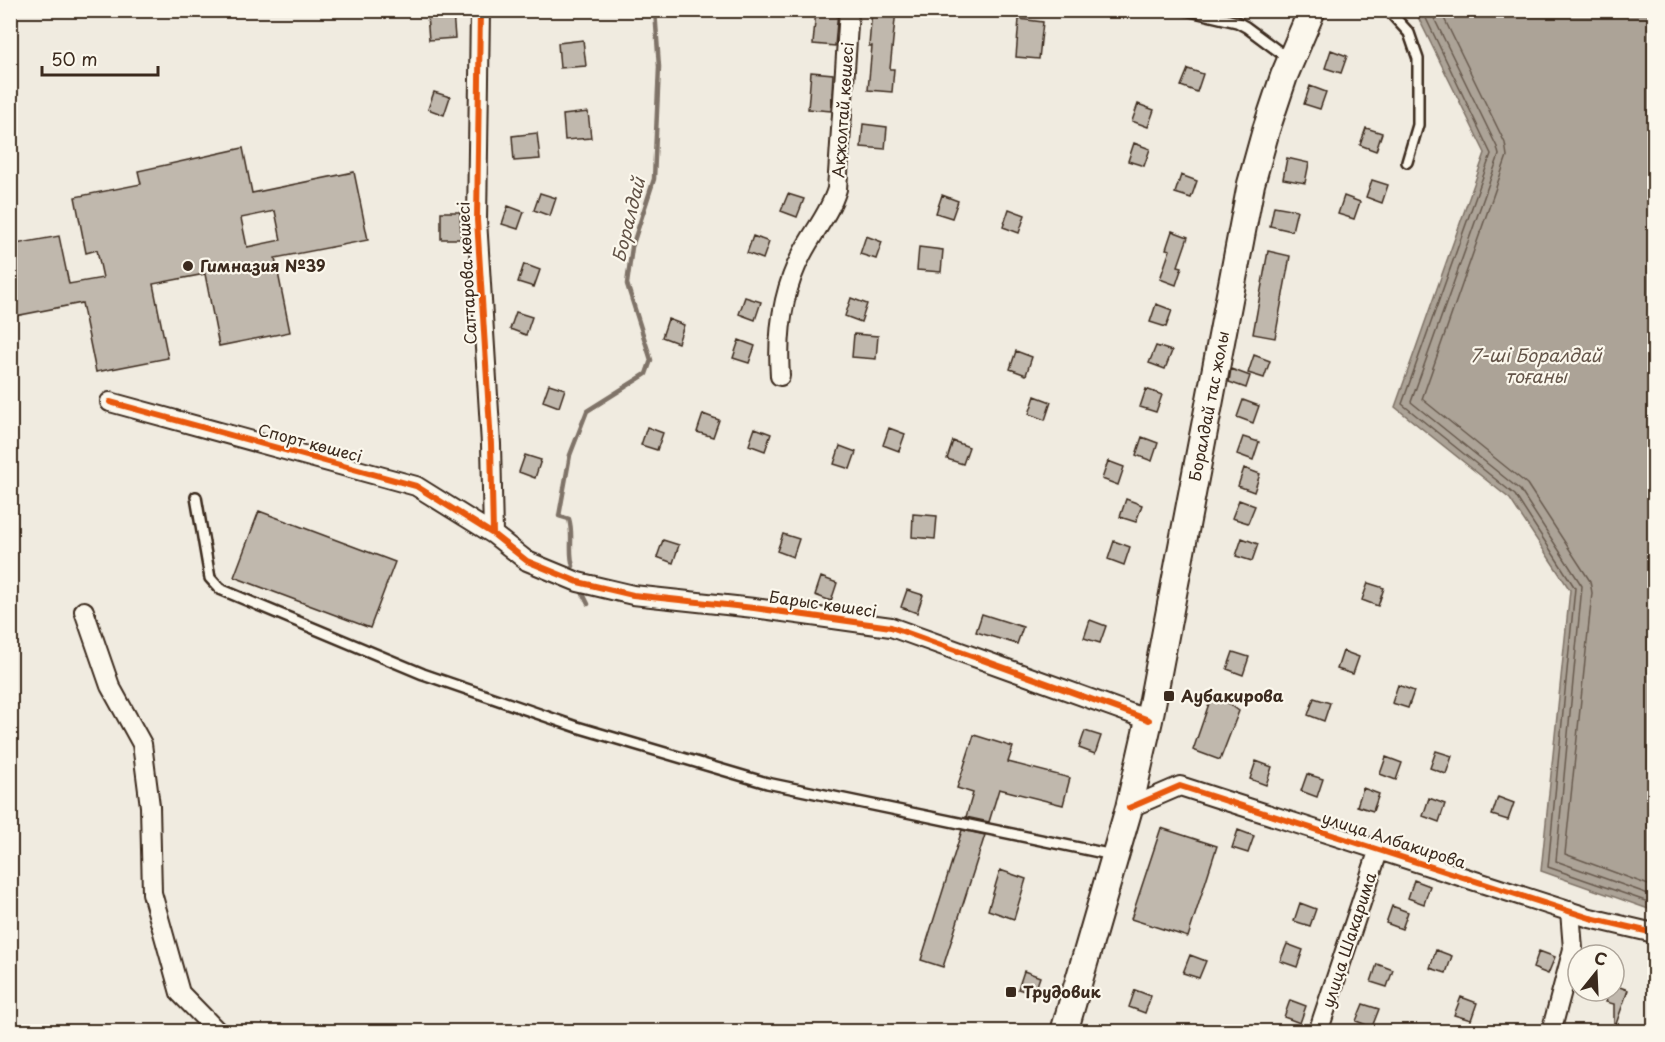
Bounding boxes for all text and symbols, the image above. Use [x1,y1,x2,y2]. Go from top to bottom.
scale bar [42,39,158,77]
street label: Ақжолтай көшесі [825,41,859,179]
text: 50 m [51,45,98,72]
water label: Боралдай [604,172,652,265]
street label: Саттарова көшесі [450,201,482,345]
place label: Гимназия №39 [200,253,326,277]
marker: Гимназия №39 [181,259,195,273]
street label: Боралдай тас жолы [1182,329,1234,483]
water label: 7-ші Боралдай тоғаны [1471,341,1604,389]
street label: Спорт көшесі [255,417,365,467]
street label: Барыс көшесі [768,584,878,622]
place label: Аубакирова [1180,683,1284,707]
marker: Аубакирова [1162,689,1176,703]
street label: улица Албакирова [1319,804,1469,874]
street label: улица Шакарима [1315,869,1381,1011]
north arrow [1566,943,1626,1003]
text: С [1592,945,1610,971]
place label: Трудовик [1023,979,1101,1003]
marker: Трудовик [1004,985,1018,999]

